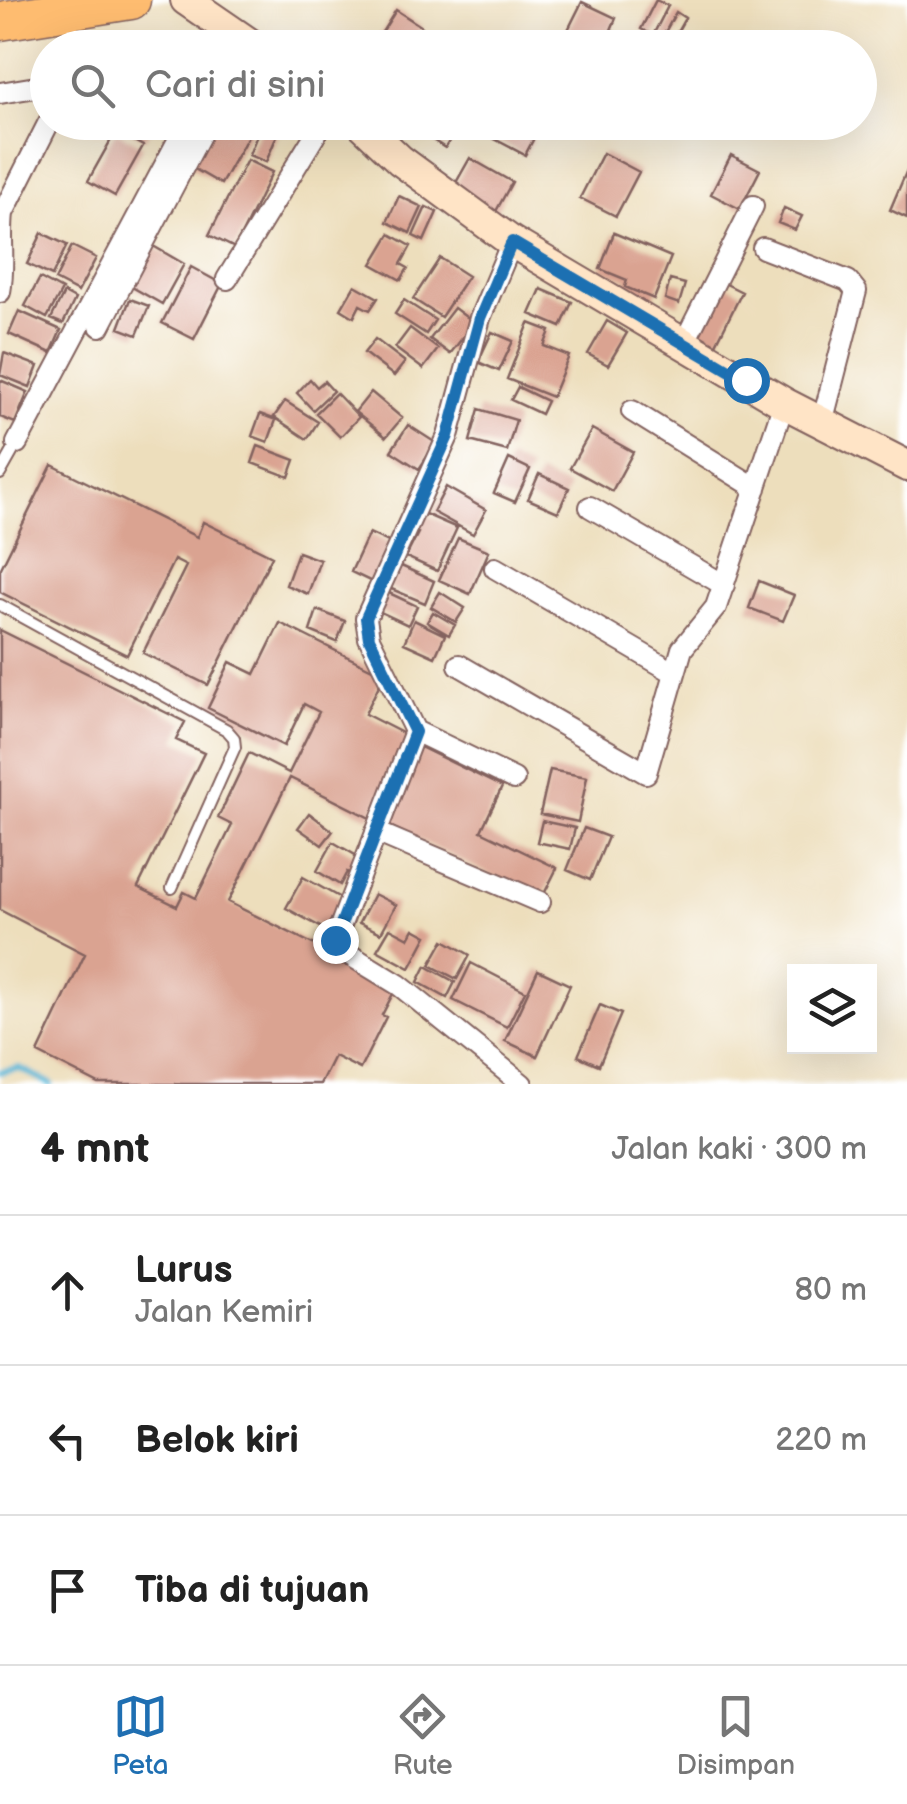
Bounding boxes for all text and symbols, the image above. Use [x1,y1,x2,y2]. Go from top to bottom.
search box [30,30,877,140]
icon: search [65,58,120,113]
text: Cari di sini [145,63,325,108]
route start [724,358,770,404]
route end [313,918,359,964]
map controls [787,964,877,1054]
button: layers [787,964,877,1054]
text: 4 mnt [40,1124,149,1175]
text: Jalan kaki · 300 m [611,1130,867,1169]
text: Lurus [135,1248,233,1293]
icon: ahead [40,1263,95,1318]
text: 80 m [794,1271,867,1310]
text: Jalan Kemiri [135,1293,313,1332]
icon: left [40,1413,95,1468]
text: Belok kiri [135,1418,299,1463]
text: 220 m [775,1421,867,1460]
icon: arrive [40,1563,95,1618]
text: Tiba di tujuan [135,1568,369,1613]
tab: Peta [112,1689,169,1782]
tab: Rute [393,1689,453,1782]
tab: Disimpan [677,1689,795,1782]

